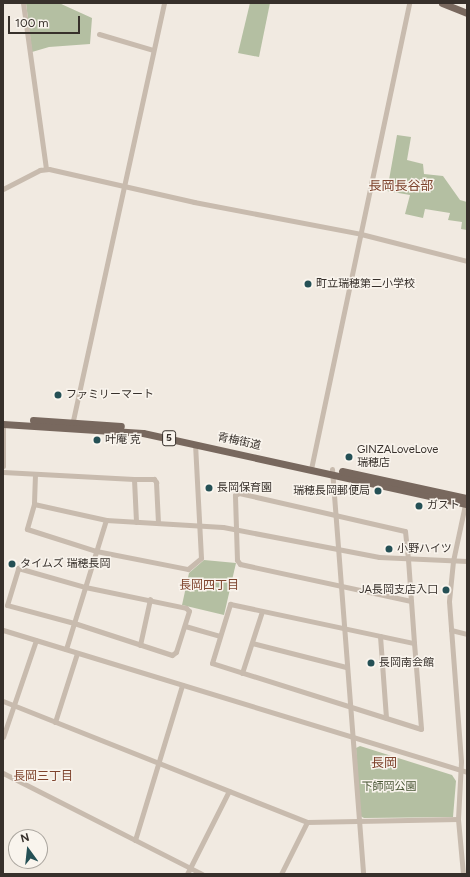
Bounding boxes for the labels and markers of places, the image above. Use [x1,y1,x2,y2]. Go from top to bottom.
place label: 町立瑞穂第二小学校 [316,277,415,291]
marker: 町立瑞穂第二小学校 [303,279,313,289]
place label: ファミリーマート [66,388,154,402]
marker: ファミリーマート [53,390,63,400]
place label: 叶庵 克 [105,433,141,447]
marker: 叶庵 克 [92,435,102,445]
place label: GINZALoveLove 瑞穂店 [357,444,438,470]
marker: GINZALoveLove 瑞穂店 [344,452,354,462]
place label: 長岡保育園 [217,481,272,495]
marker: 長岡保育園 [204,483,214,493]
place label: 瑞穂長岡郵便局 [293,484,370,498]
marker: 瑞穂長岡郵便局 [373,486,383,496]
place label: ガスト [427,499,460,513]
marker: ガスト [414,501,424,511]
place label: 小野ハイツ [397,542,452,556]
marker: 小野ハイツ [384,544,394,554]
place label: タイムズ 瑞穂長岡 [20,557,111,571]
marker: タイムズ 瑞穂長岡 [7,559,17,569]
place label: JA長岡支店入口 [359,583,438,597]
marker: JA長岡支店入口 [441,585,451,595]
place label: 長岡南会館 [379,656,434,670]
marker: 長岡南会館 [366,658,376,668]

